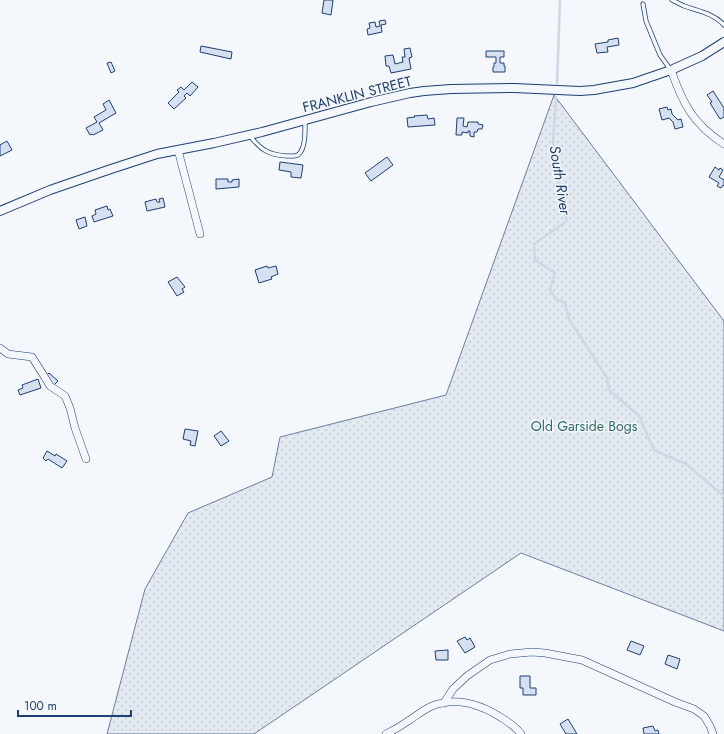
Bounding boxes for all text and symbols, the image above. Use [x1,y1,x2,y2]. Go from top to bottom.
street label: FRANKLIN STREET [300,71,414,117]
water label: South River [544,144,576,217]
park label: Old Garside Bogs [531,416,638,436]
scale bar [18,692,131,718]
text: 100 m [24,697,57,715]

